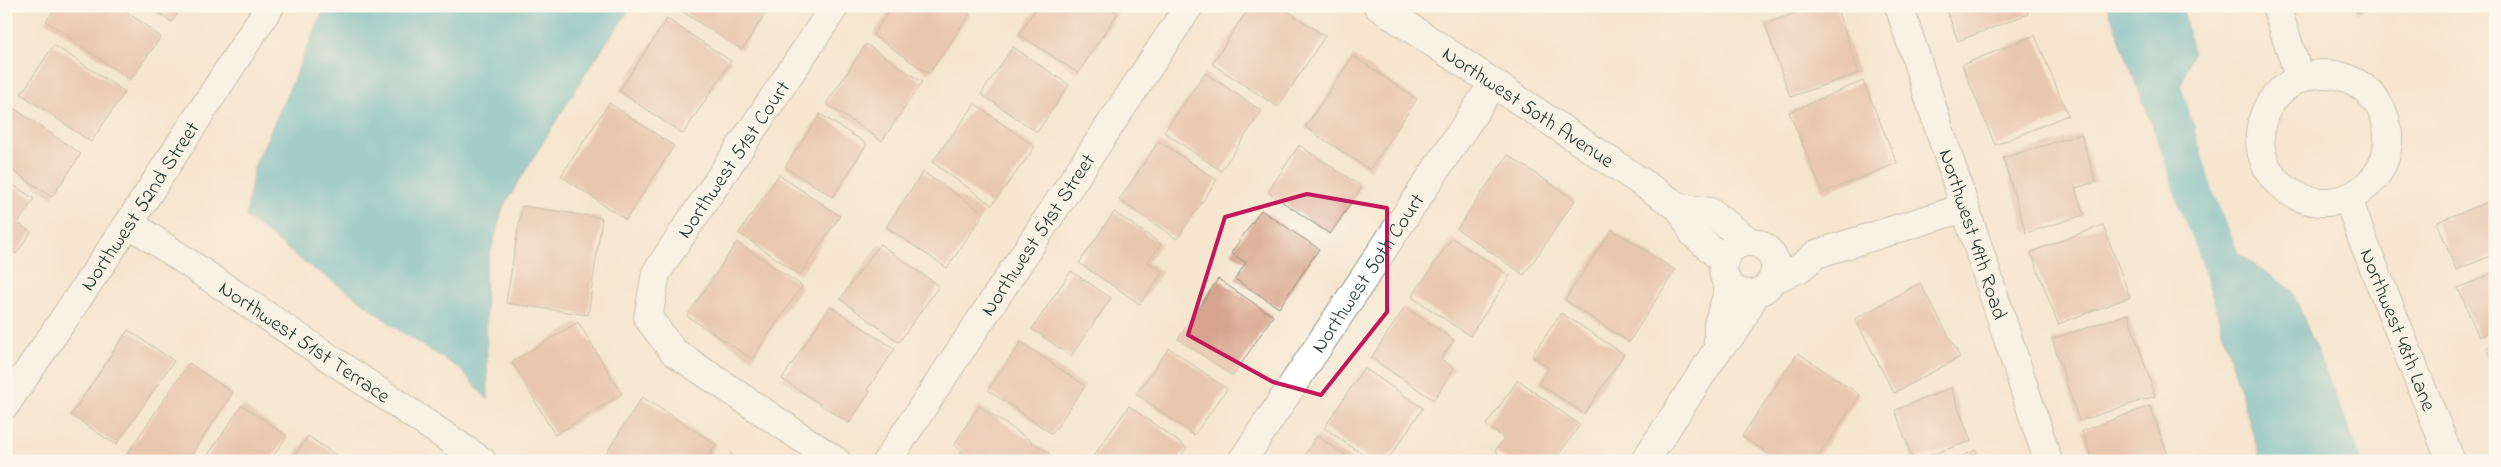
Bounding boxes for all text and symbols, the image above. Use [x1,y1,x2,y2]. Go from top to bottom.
street label: Northwest 50th Avenue [1435,40,1620,177]
street label: Northwest 51st Court [671,75,799,245]
street label: Northwest 52nd Street [74,116,208,298]
street label: Northwest 49th Road [1930,146,2014,324]
street label: Northwest 51st Street [974,148,1104,323]
street label: Northwest 50th Court [1305,188,1433,360]
street label: Northwest 48th Lane [2351,245,2443,417]
street label: Northwest 51st Terrace [212,274,396,412]

